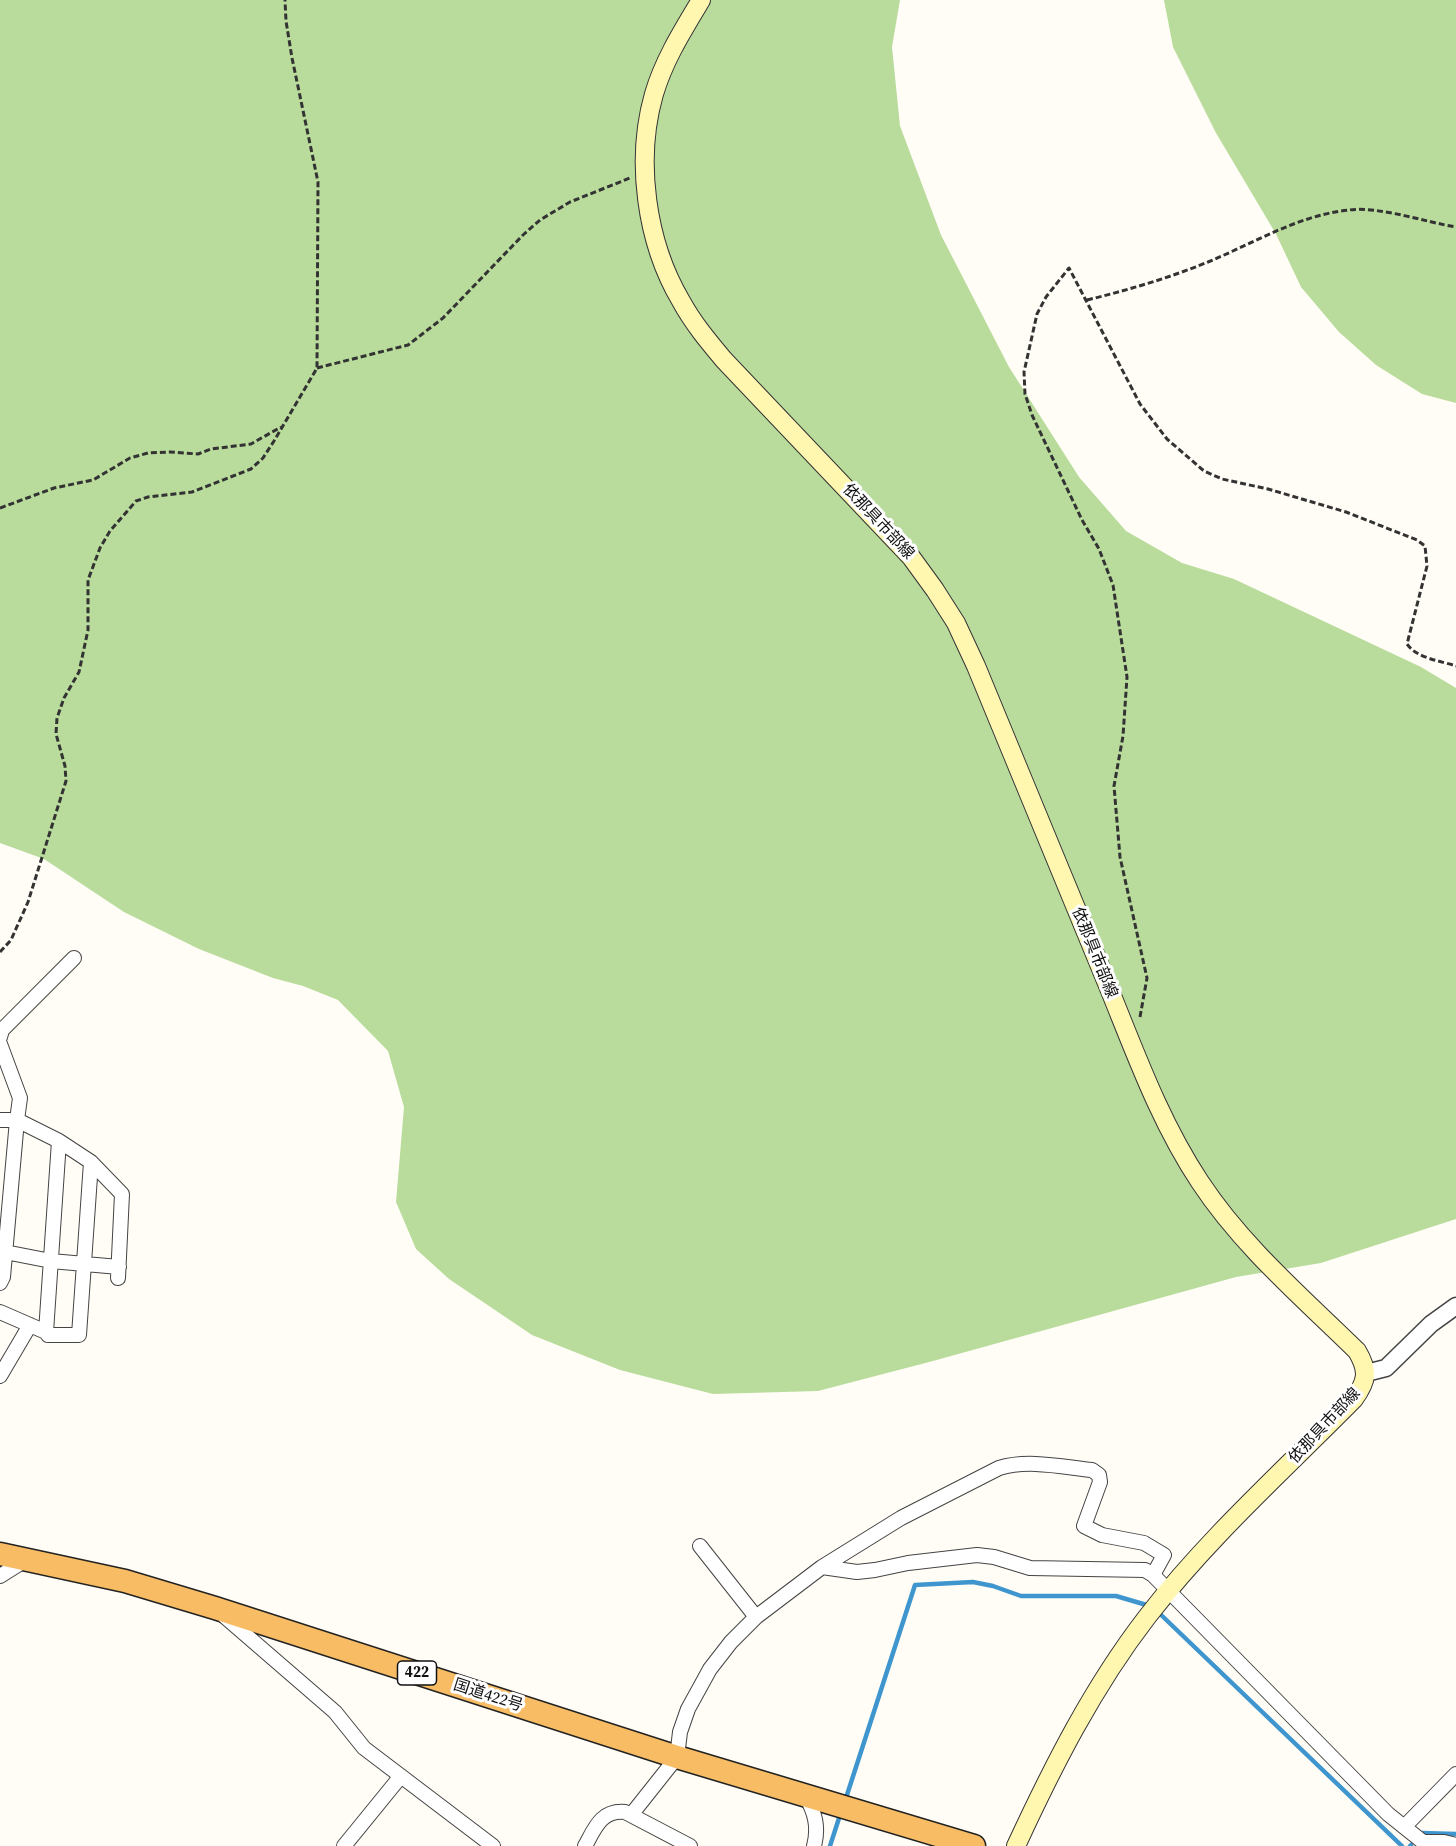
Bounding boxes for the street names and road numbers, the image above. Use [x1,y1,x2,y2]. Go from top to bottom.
street label: 依那具市部線 [838,480,918,564]
street label: 依那具市部線 [1067,905,1121,1001]
street label: 依那具市部線 [1285,1384,1365,1468]
road number: 422 [398,1661,436,1685]
street label: 国道422号 [451,1676,525,1716]

